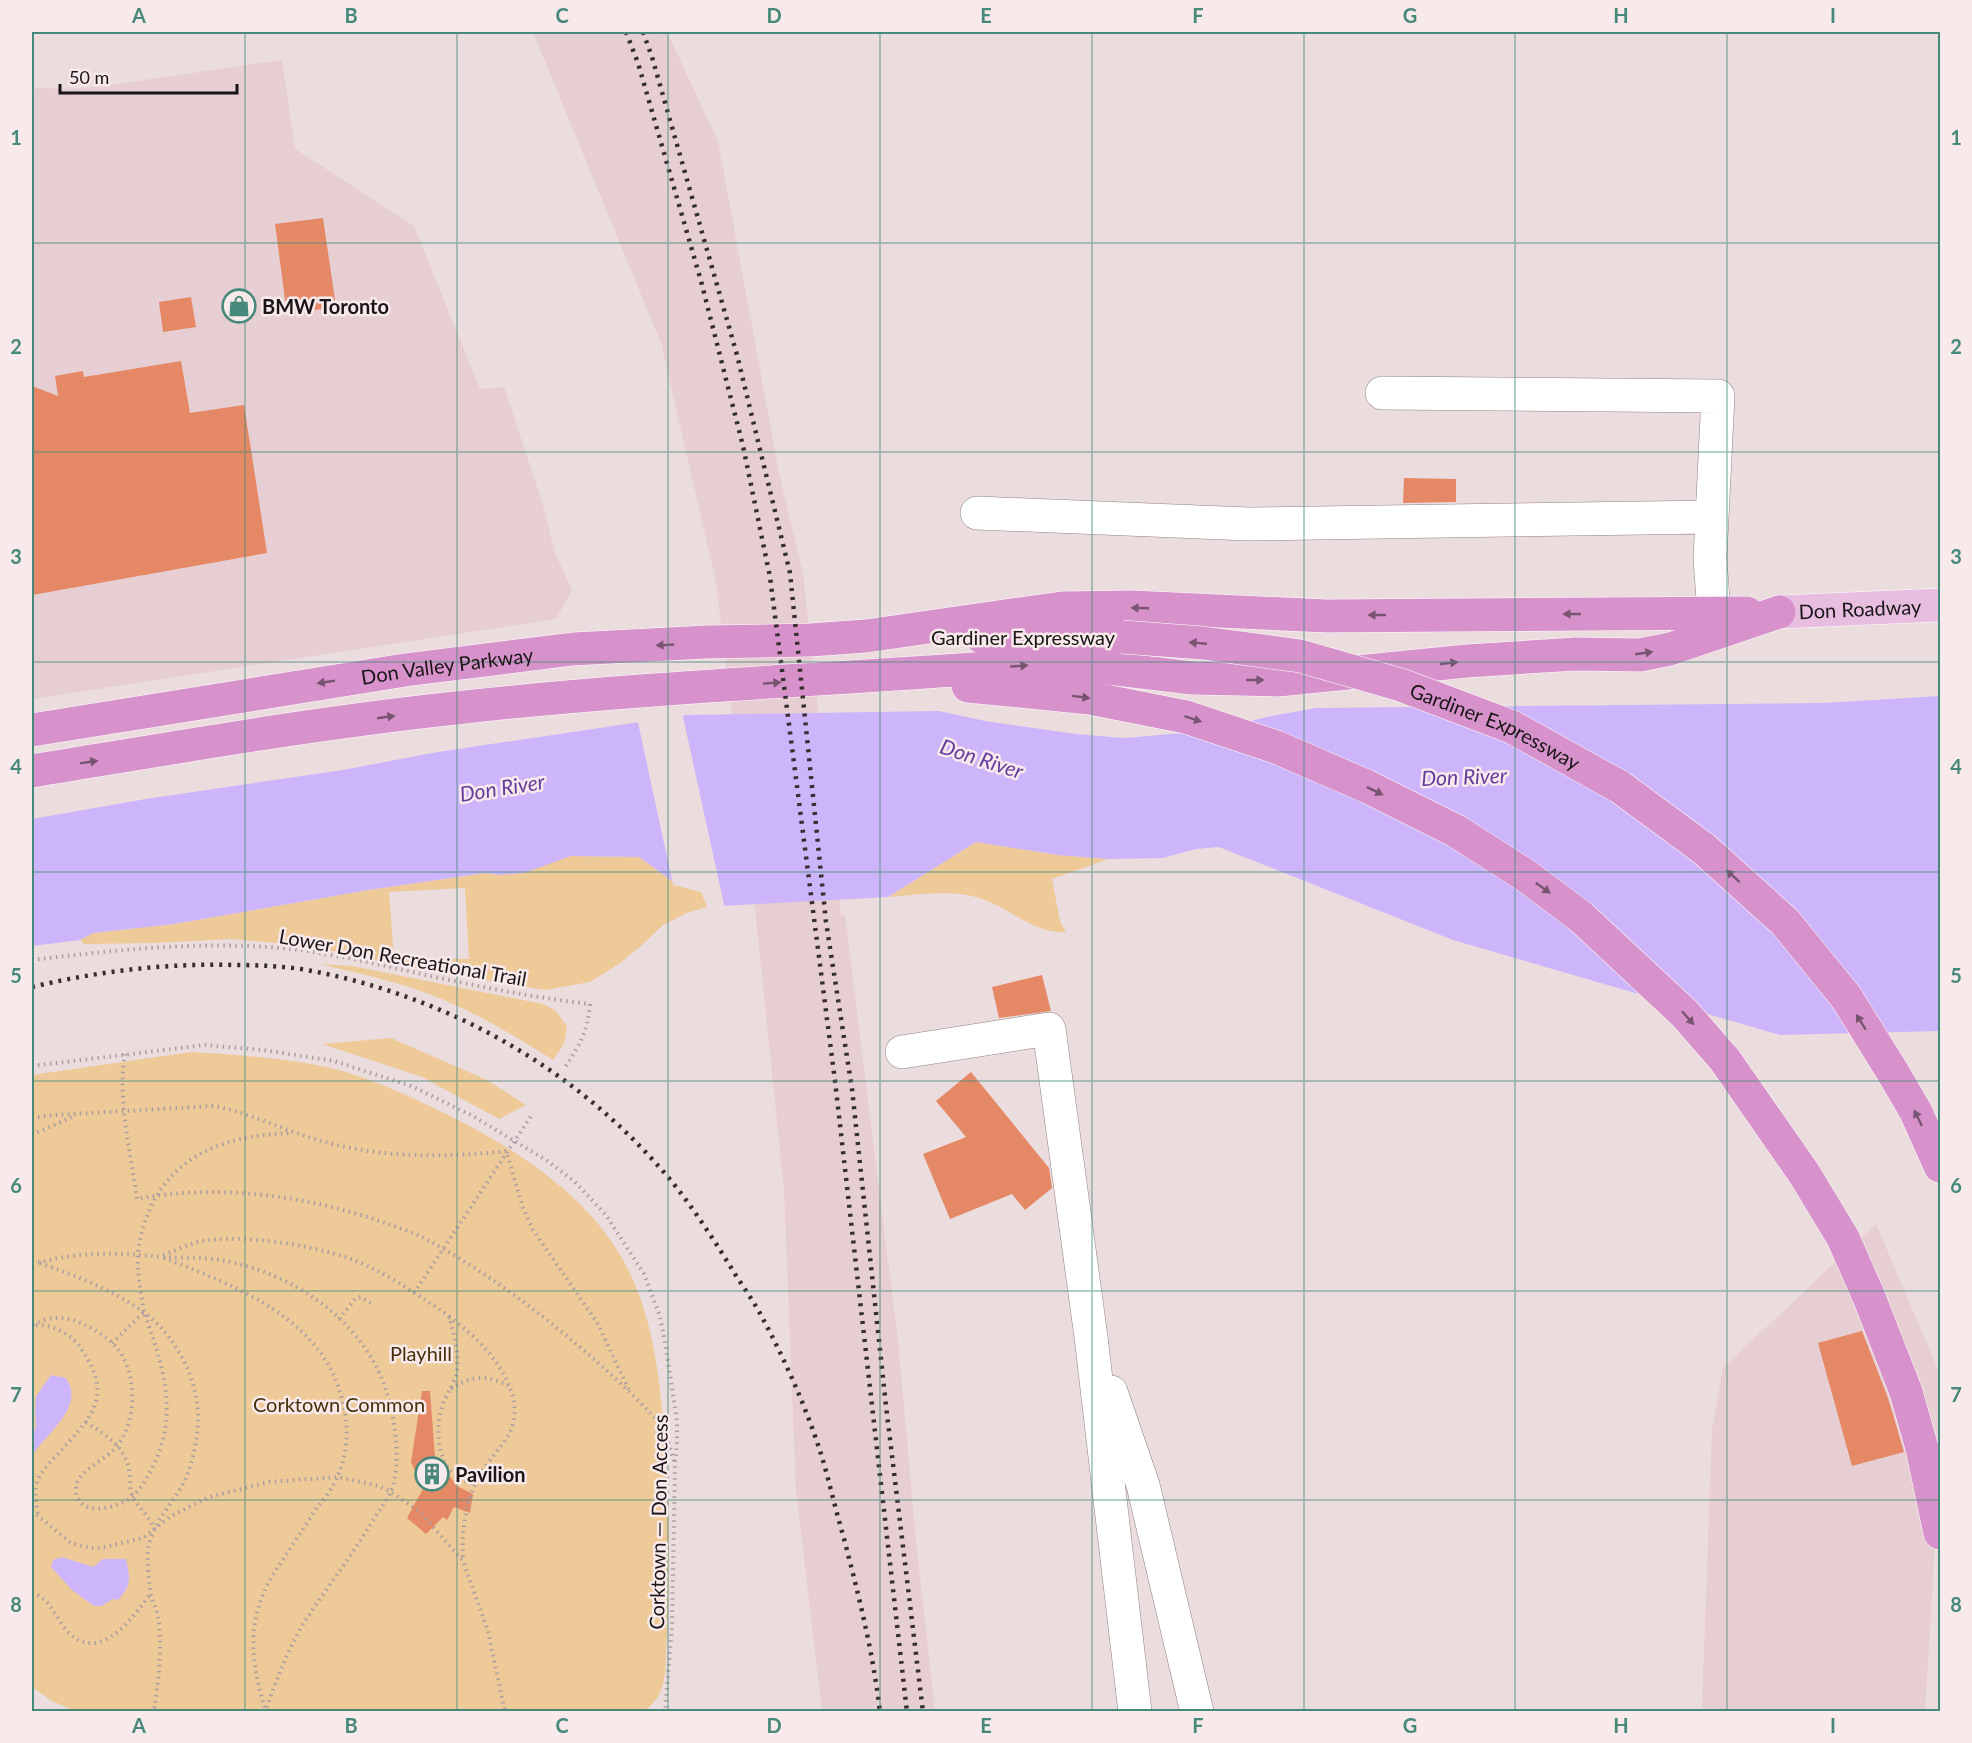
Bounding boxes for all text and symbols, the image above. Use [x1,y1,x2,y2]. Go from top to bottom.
text: A [131,3,146,27]
text: B [344,3,358,27]
text: C [555,3,569,27]
text: D [766,3,782,27]
text: E [980,3,992,27]
text: F [1192,3,1204,27]
text: G [1403,3,1417,27]
text: H [1613,3,1629,27]
text: I [1830,3,1836,27]
scale bar [60,57,237,95]
text: 50 m [69,66,109,88]
text: 1 [10,125,22,149]
text: 1 [1950,125,1962,149]
shop icon: BMW Toronto [221,288,257,324]
place label: BMW Toronto [262,294,389,318]
text: 2 [10,334,22,358]
text: 2 [1950,334,1962,358]
text: 3 [10,544,22,568]
text: 3 [1950,544,1962,568]
street label: Don Roadway [1798,594,1922,623]
one-way arrow [1131,603,1150,612]
one-way arrow [1562,609,1581,619]
one-way arrow [1367,610,1386,620]
street label: Gardiner Expressway [931,625,1116,649]
one-way arrow [1189,638,1208,648]
one-way arrow [656,640,675,649]
street label: Don Valley Parkway [359,642,535,689]
one-way arrow [1634,648,1653,658]
one-way arrow [1440,658,1459,668]
one-way arrow [1009,661,1028,671]
one-way arrow [1245,675,1264,685]
one-way arrow [316,678,335,687]
one-way arrow [763,678,782,687]
street label: Gardiner Expressway [1407,678,1585,775]
one-way arrow [1072,693,1091,702]
one-way arrow [376,712,395,722]
one-way arrow [1184,715,1202,724]
water label: Don River [937,733,1027,783]
text: 4 [10,754,22,778]
text: 4 [1950,754,1962,778]
one-way arrow [80,757,99,766]
water label: Don River [1421,762,1508,790]
water label: Don River [458,768,547,806]
one-way arrow [1366,786,1383,795]
one-way arrow [1726,869,1741,883]
one-way arrow [1535,882,1550,894]
street label: Lower Don Recreational Trail [277,923,529,991]
text: 5 [10,963,22,987]
text: 5 [1950,963,1962,987]
one-way arrow [1681,1010,1694,1025]
one-way arrow [1856,1014,1867,1030]
one-way arrow [1914,1109,1923,1126]
text: 6 [10,1173,22,1197]
text: 6 [1950,1173,1962,1197]
park label: Playhill [390,1341,452,1365]
text: 7 [10,1382,22,1406]
text: 7 [1950,1382,1962,1406]
park label: Corktown Common [253,1392,425,1416]
street label: Corktown — Don Access [644,1414,672,1630]
building icon: Pavilion [414,1456,450,1492]
place label: Pavilion [455,1462,525,1486]
text: 8 [10,1592,22,1616]
text: 8 [1950,1592,1962,1616]
text: A [131,1713,146,1737]
text: B [344,1713,358,1737]
text: C [555,1713,569,1737]
text: D [766,1713,782,1737]
text: E [980,1713,992,1737]
text: F [1192,1713,1204,1737]
text: G [1403,1713,1417,1737]
text: H [1613,1713,1629,1737]
text: I [1830,1713,1836,1737]

